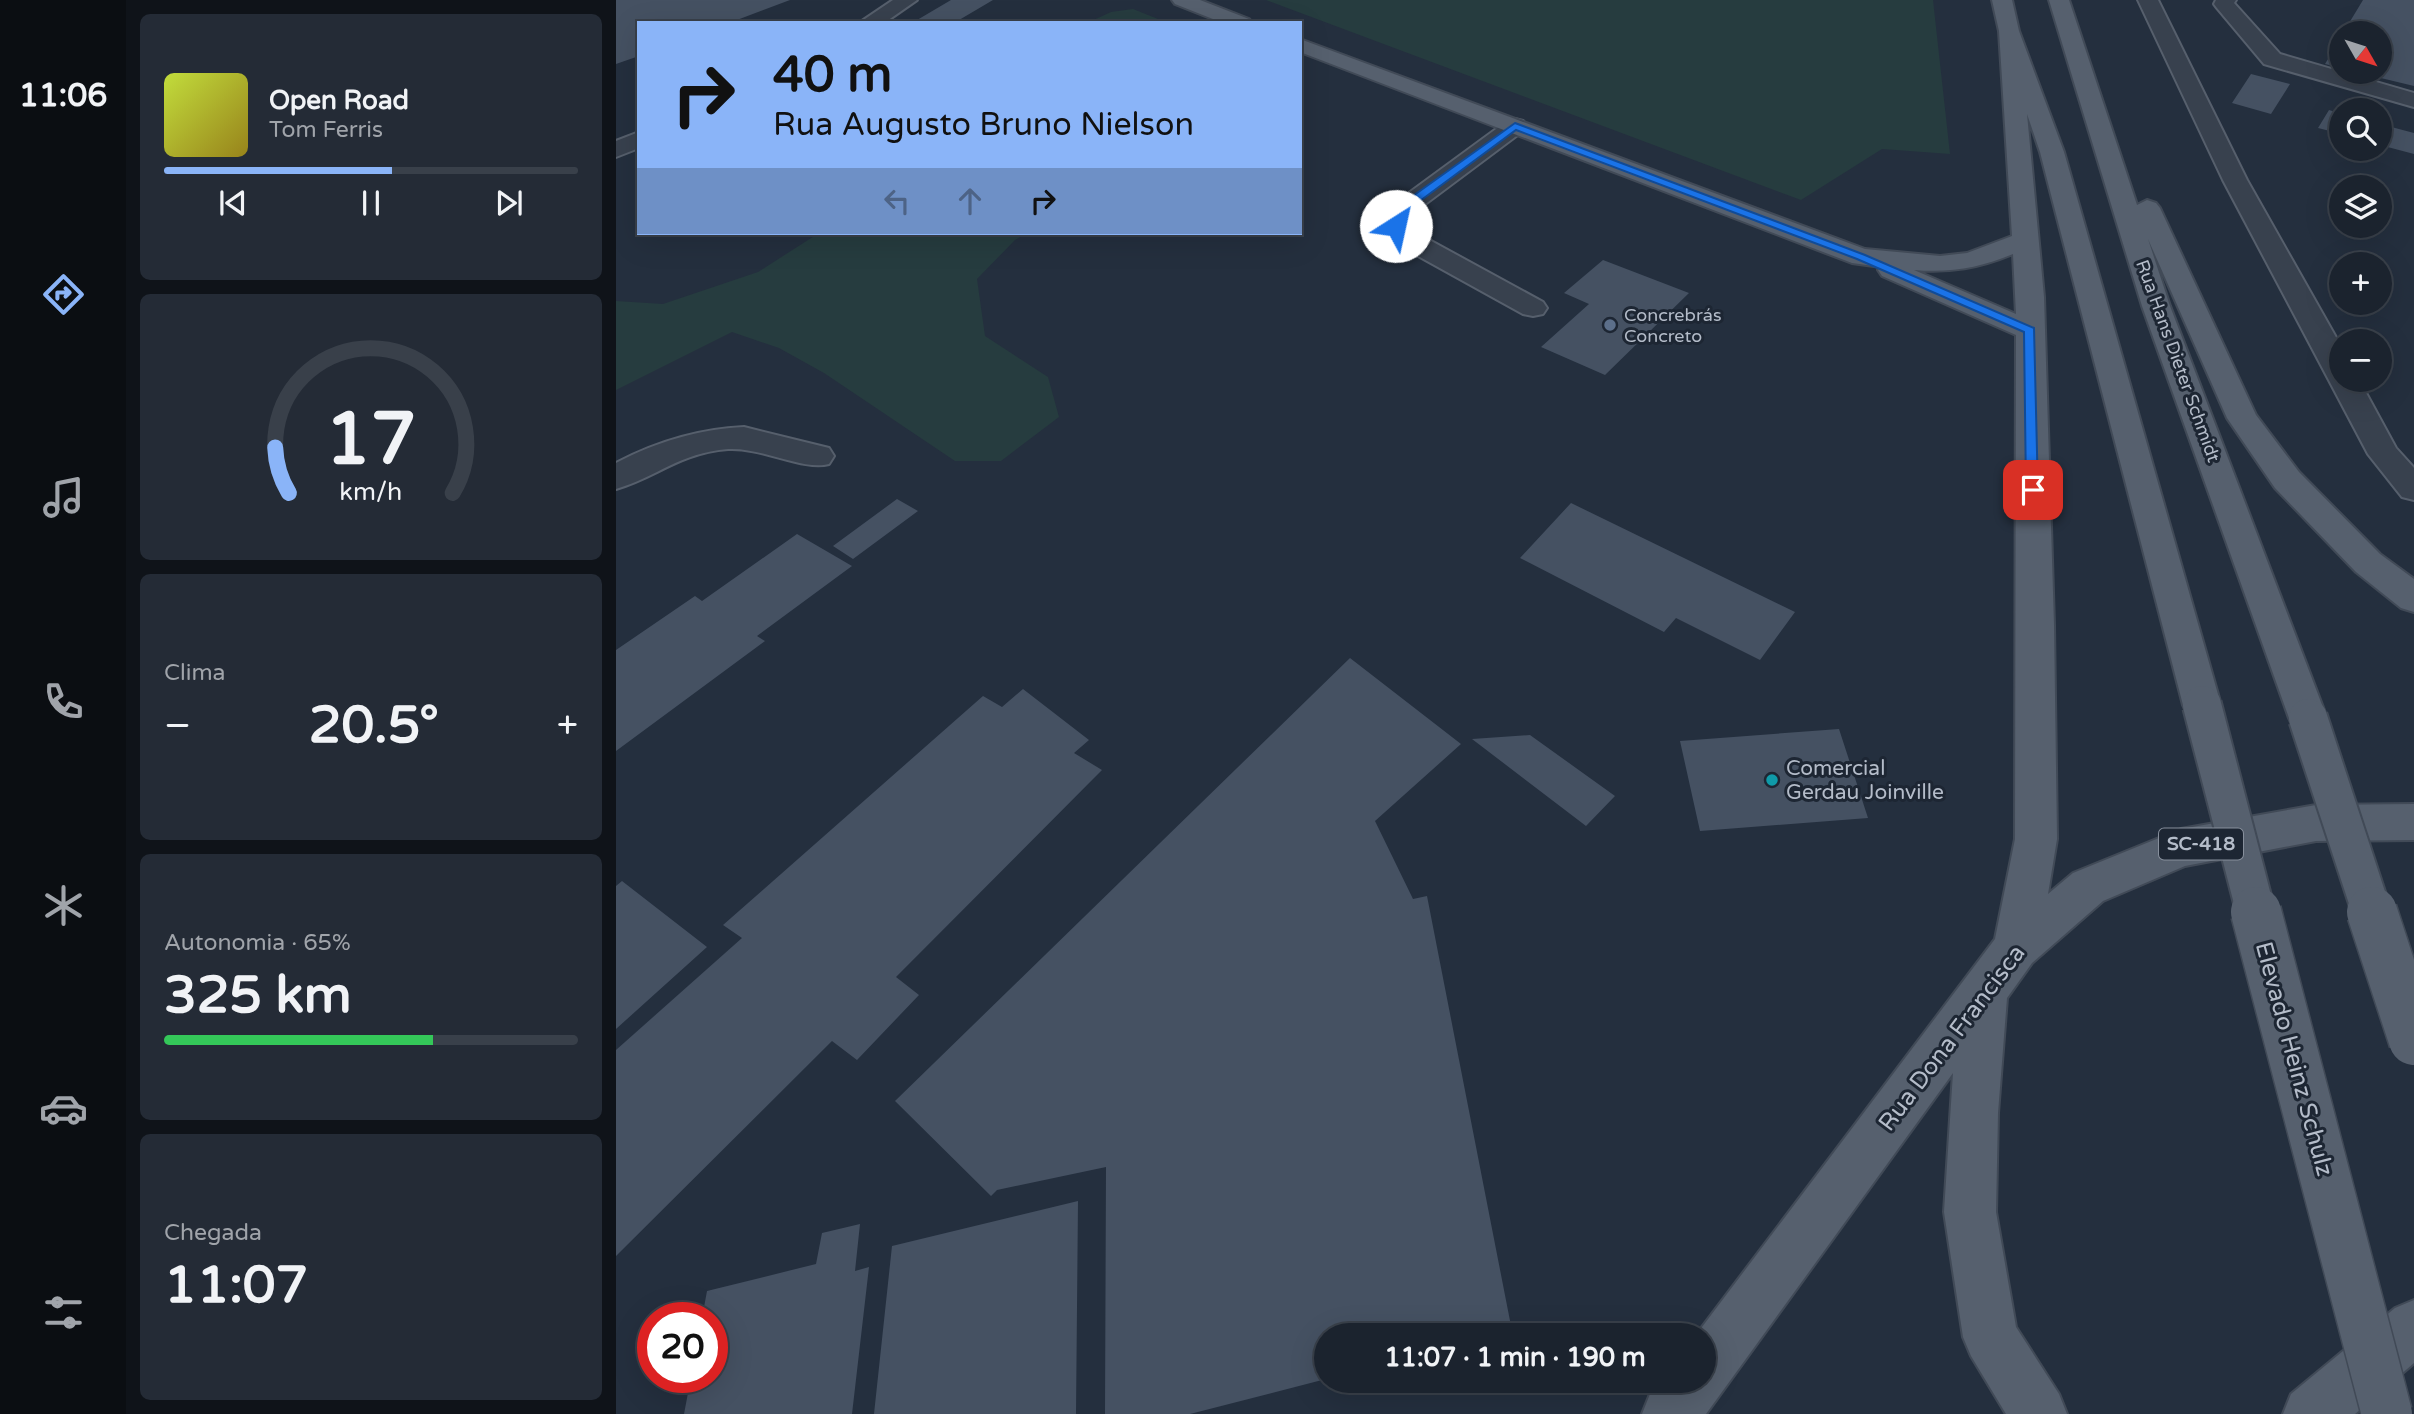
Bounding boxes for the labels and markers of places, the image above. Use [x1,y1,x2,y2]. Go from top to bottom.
place label: Concrebrás Concreto [1624,304,1722,347]
marker: Concrebrás Concreto [1602,317,1618,333]
pin [2003,460,2063,520]
place label: Comercial Gerdau Joinville [1786,756,1944,805]
marker: Comercial Gerdau Joinville [1764,772,1780,788]

